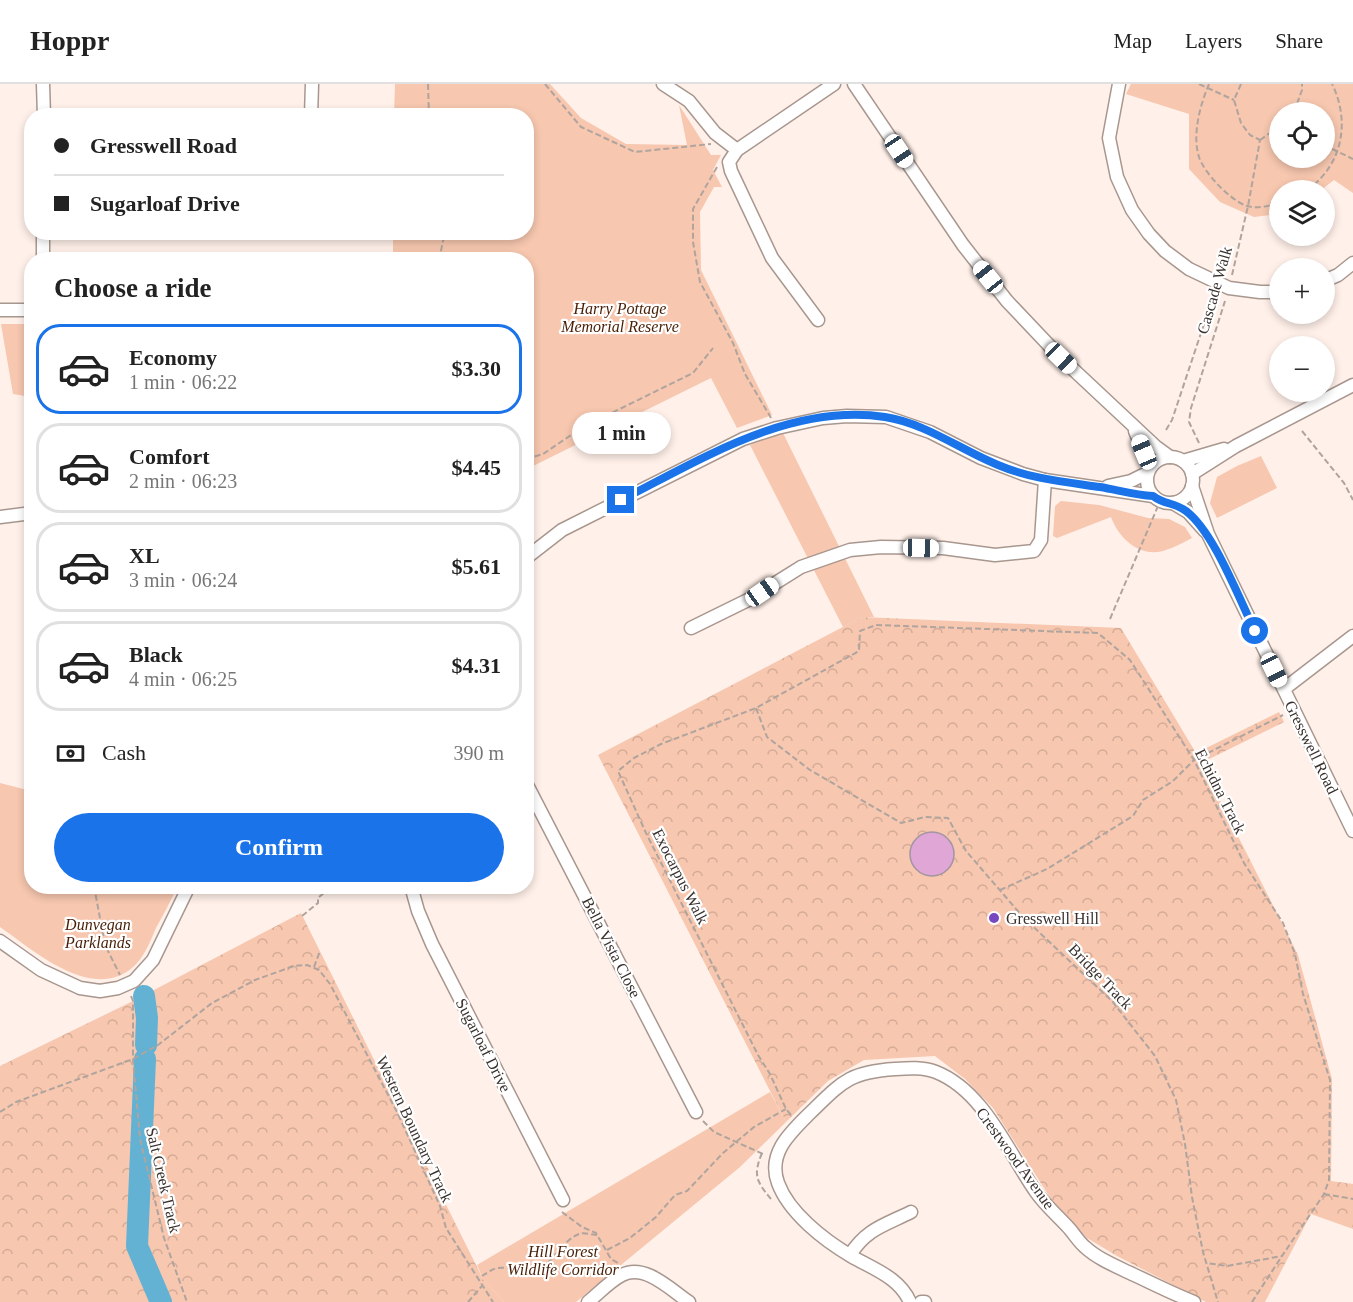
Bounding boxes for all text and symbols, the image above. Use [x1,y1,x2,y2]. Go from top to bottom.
text: Hoppr [30,25,109,56]
text: Map [1114,29,1152,53]
text: Layers [1185,29,1242,53]
text: Share [1275,29,1323,53]
map controls [1269,102,1335,402]
button: locate [1269,102,1335,168]
car [881,131,917,171]
text: Gresswell Road [90,133,237,158]
button: layers [1269,180,1335,246]
text: Sugarloaf Drive [90,191,240,216]
street label: Cascade Walk [1194,244,1235,336]
car [970,257,1006,297]
button: + [1269,258,1335,324]
text: Choose a ride [54,273,212,303]
park label: Harry Pottage Memorial Reserve [560,300,679,335]
button: − [1269,336,1335,402]
car [1042,339,1080,377]
icon: car [57,342,111,396]
text: Economy [129,345,217,370]
text: $3.30 [452,356,501,381]
text: 1 min · 06:22 [129,371,237,393]
callout: 1 min [572,413,670,455]
text: 1 min [597,422,646,444]
car [1129,432,1159,472]
icon: car [57,441,111,495]
text: Comfort [129,444,210,469]
text: $4.45 [452,455,501,480]
text: 2 min · 06:23 [129,470,237,492]
route end [607,486,634,513]
car [903,539,939,557]
icon: car [57,540,111,594]
text: XL [129,543,160,568]
text: $5.61 [452,554,501,579]
text: 3 min · 06:24 [129,569,237,591]
car [742,574,782,610]
route start [1241,617,1268,644]
icon: car [57,639,111,693]
text: Black [129,642,183,667]
car [1258,650,1290,690]
text: $4.31 [452,653,501,678]
text: 4 min · 06:25 [129,668,237,690]
street label: Gresswell Road [1282,698,1341,797]
icon: cash [54,737,87,770]
text: Cash [102,740,146,765]
text: 390 m [453,742,504,764]
street label: Echidna Track [1192,746,1249,836]
button: Confirm [54,813,504,882]
street label: Exocarpus Walk [648,826,712,927]
street label: Bella Vista Close [579,894,644,1000]
place label: Gresswell Hill [1006,910,1099,927]
marker: Gresswell Hill [987,911,1001,925]
park label: Dunvegan Parklands [64,916,131,951]
street label: Bridge Track [1065,940,1136,1013]
street label: Sugarloaf Drive [452,996,514,1095]
street label: Western Boundary Track [372,1053,456,1206]
street label: Crestwood Avenue [973,1104,1058,1212]
street label: Salt Creek Track [143,1126,184,1234]
park label: Hill Forest Wildlife Corridor [507,1243,620,1279]

